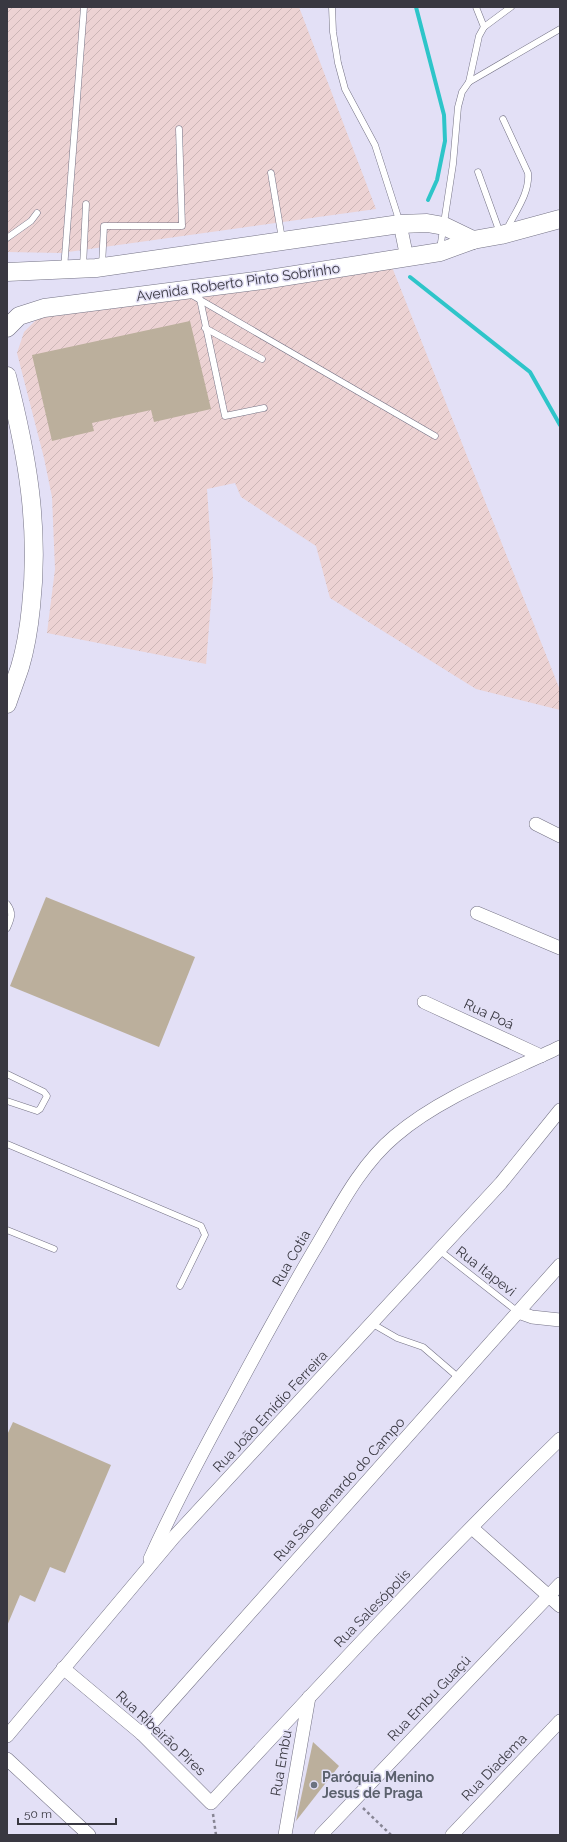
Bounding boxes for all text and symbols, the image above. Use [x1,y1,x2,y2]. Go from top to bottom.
street label: Avenida Roberto Pinto Sobrinho [135,260,341,304]
street label: Rua Poá [462,996,516,1032]
street label: Rua Cotia [269,1227,313,1289]
street label: Rua Itapevi [453,1243,519,1299]
street label: Rua João Emídio Ferreira [210,1347,330,1475]
street label: Rua São Bernardo do Campo [270,1414,408,1564]
street label: Rua Salesópolis [331,1565,413,1650]
street label: Rua Embu Guaçú [384,1652,474,1744]
street label: Rua Ribeirão Pires [113,1687,209,1779]
street label: Rua Embu [267,1729,295,1797]
street label: Rua Diadema [458,1730,530,1804]
place label: Paróquia Menino Jesus de Praga [322,1769,435,1801]
marker: Paróquia Menino Jesus de Praga [309,1780,319,1790]
scale bar [18,1800,116,1826]
text: 50 m [24,1807,52,1821]

